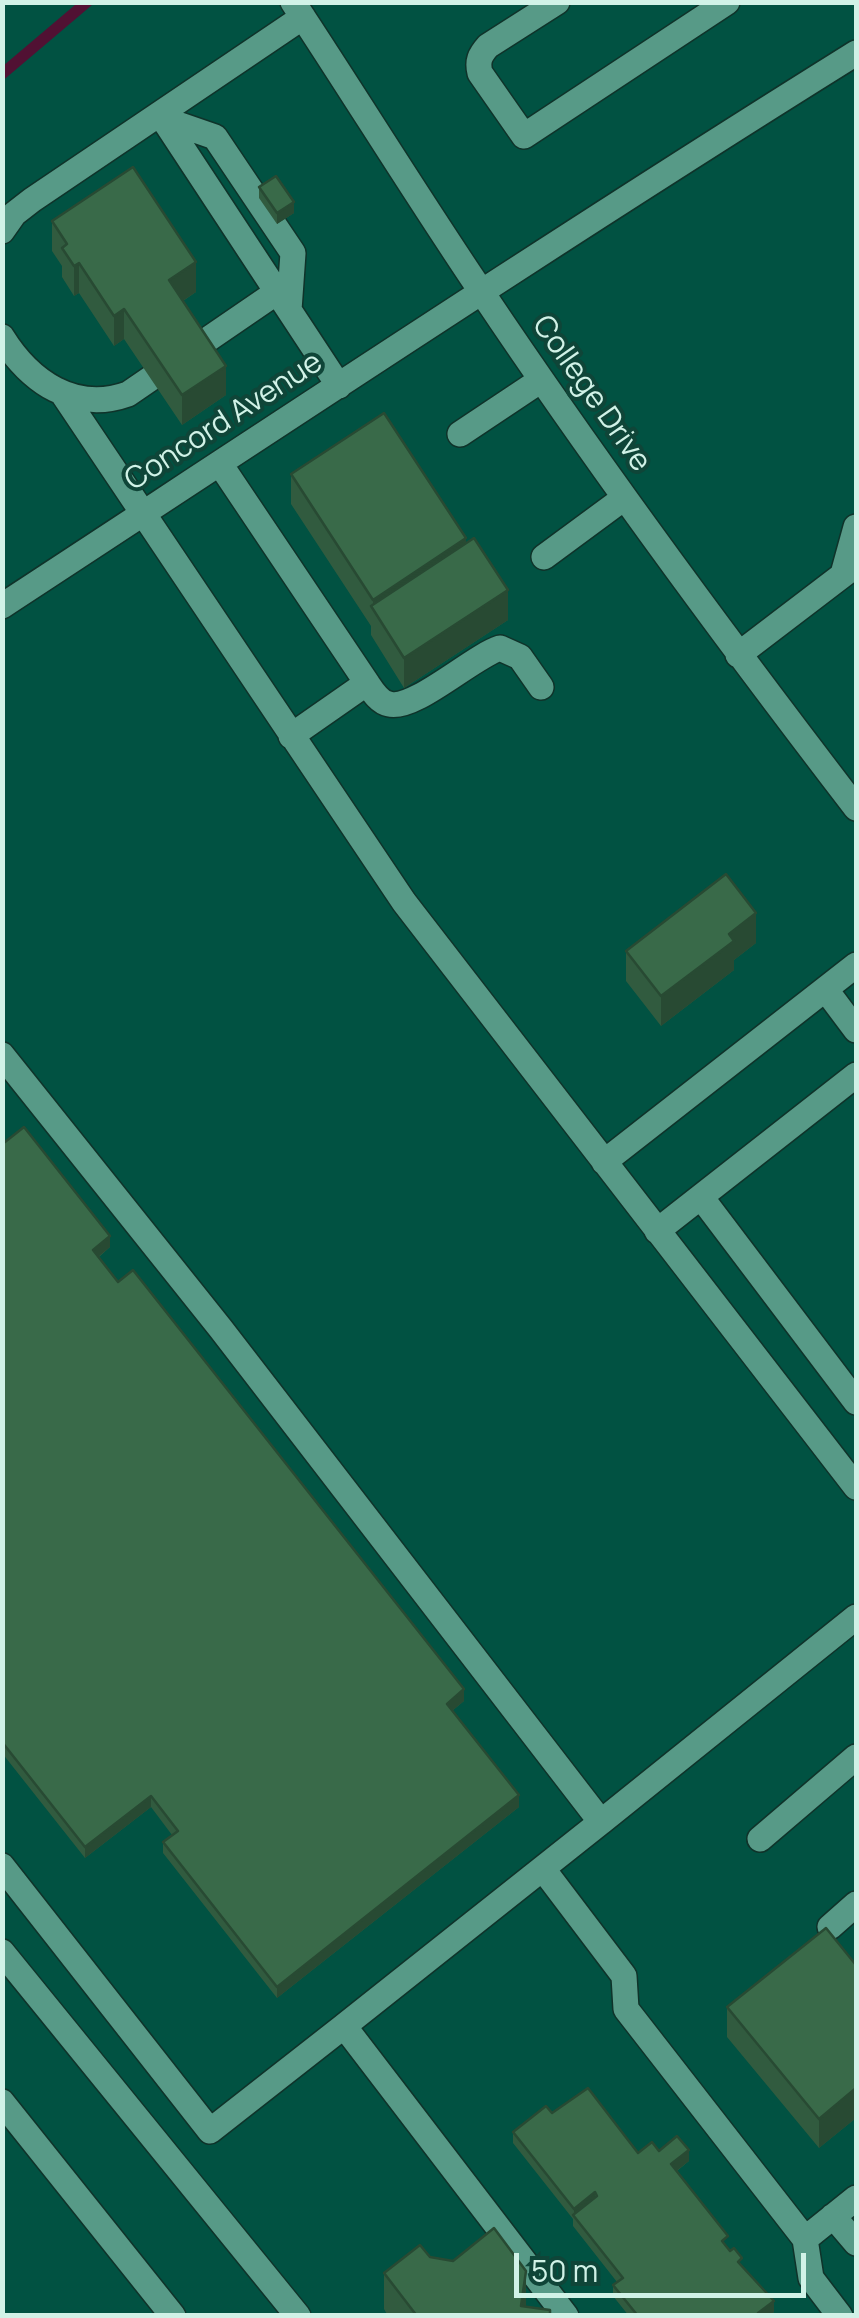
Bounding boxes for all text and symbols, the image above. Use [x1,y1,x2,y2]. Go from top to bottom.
street label: College Drive [524,309,658,479]
street label: Concord Avenue [119,345,329,499]
scale bar [519,2233,812,2295]
text: 50 m [531,2250,598,2291]

